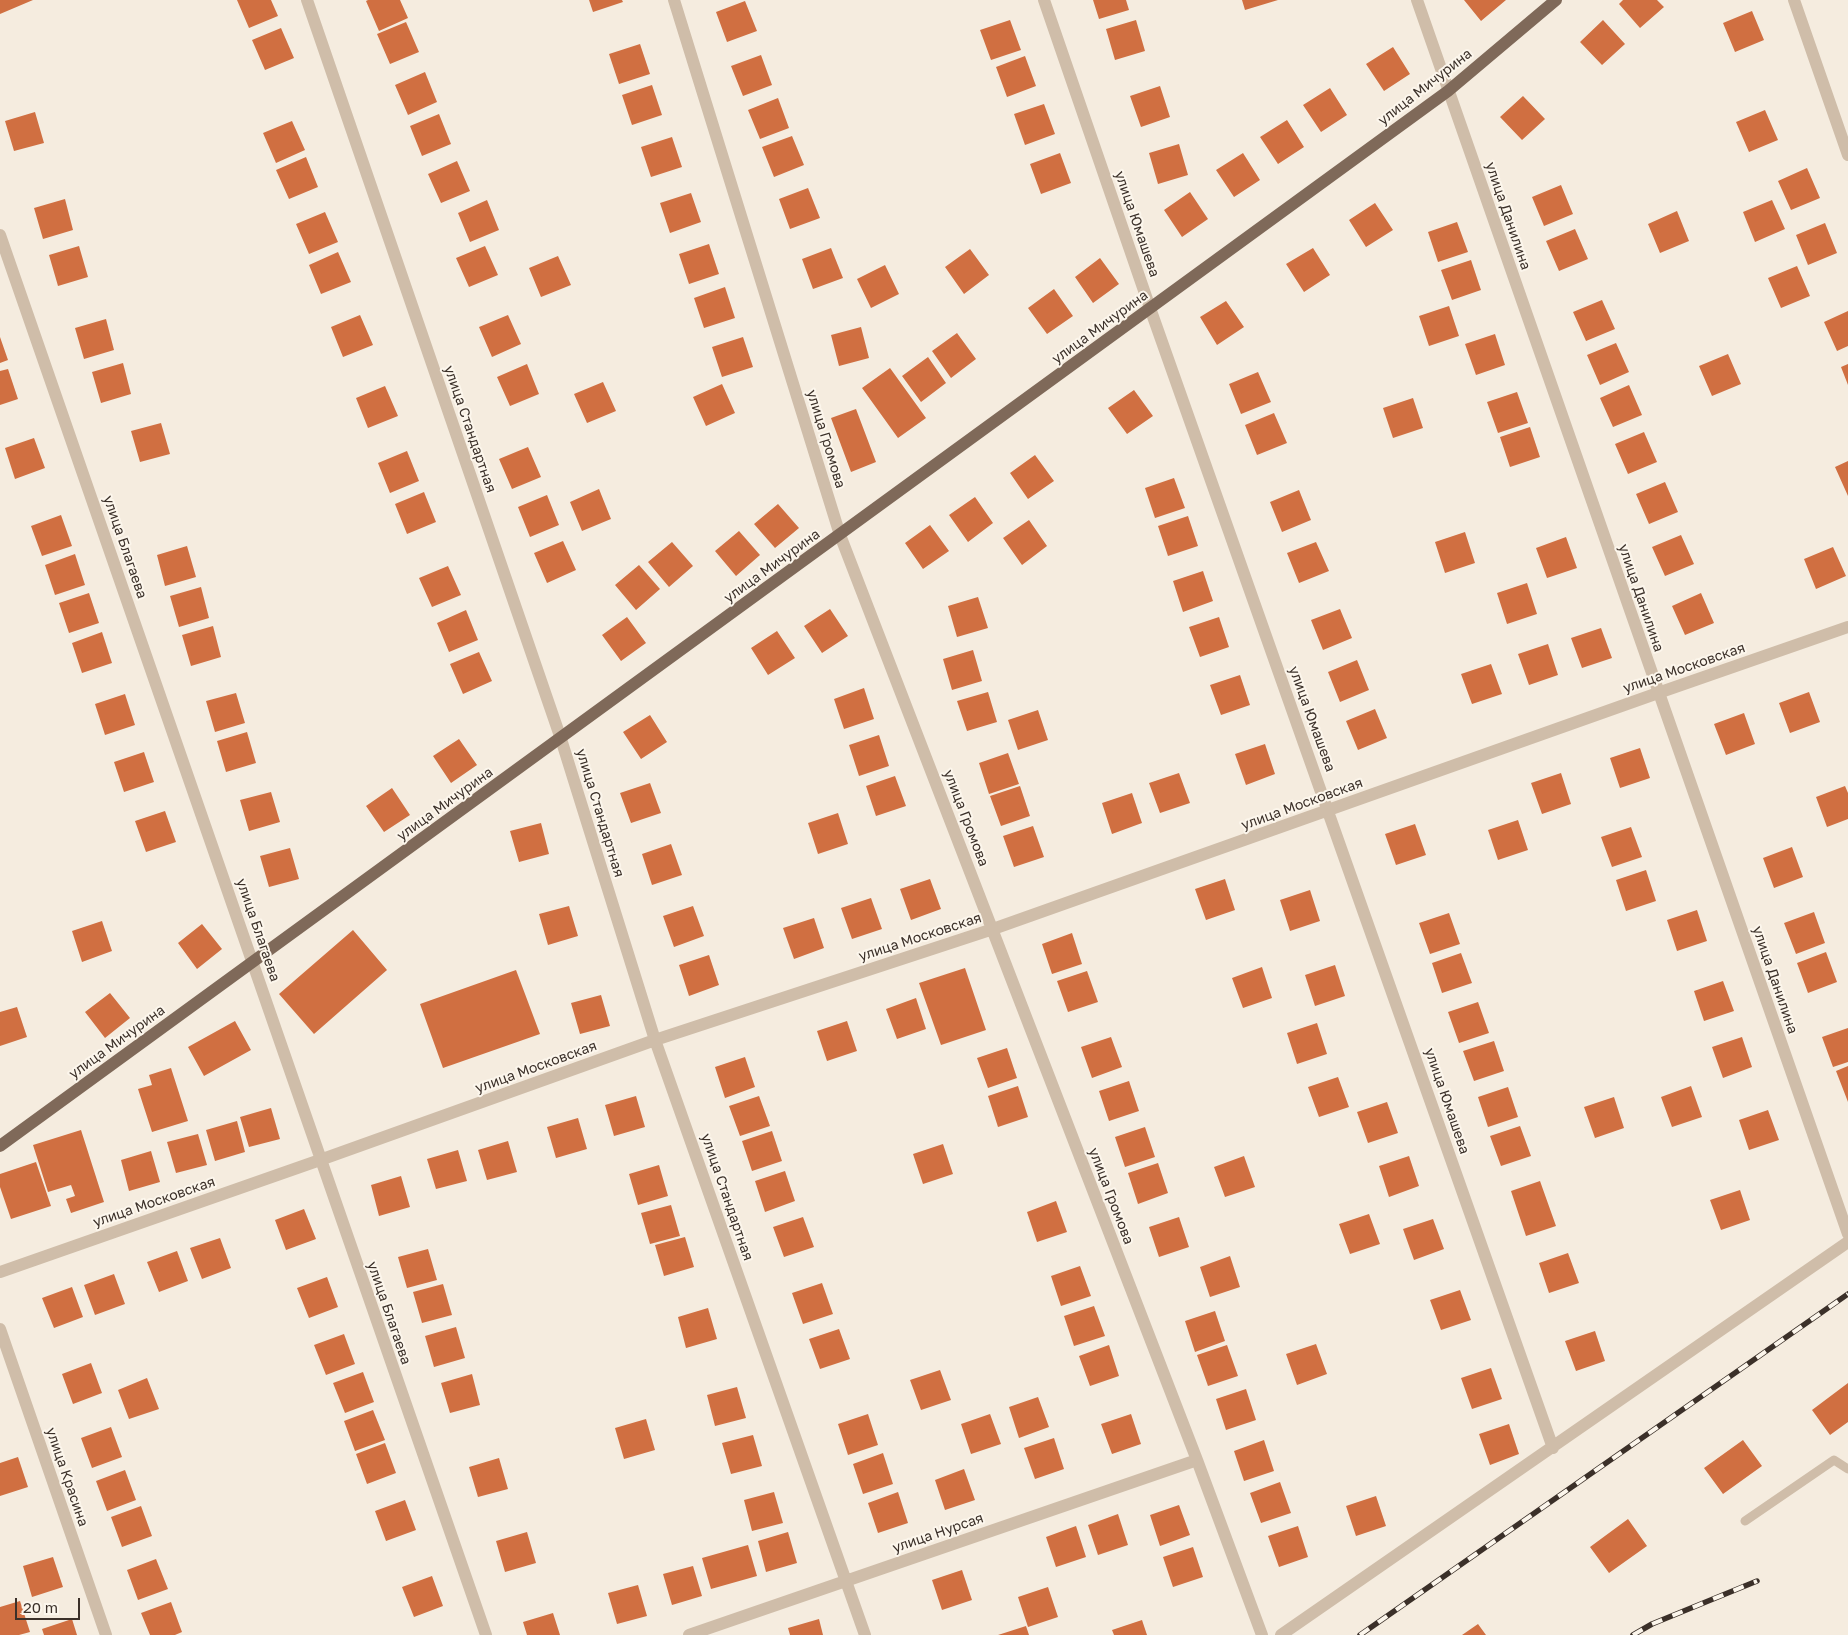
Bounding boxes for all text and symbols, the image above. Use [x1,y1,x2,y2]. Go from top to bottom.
street label: улица Мичурина [1375,45,1475,129]
street label: улица Данилина [1482,160,1534,272]
street label: улица Юмашева [1111,169,1163,279]
street label: улица Мичурина [1049,287,1151,367]
street label: улица Стандартная [440,363,500,495]
street label: улица Громова [803,388,849,490]
street label: улица Благаева [100,493,150,601]
street label: улица Мичурина [721,526,823,606]
street label: улица Данилина [1615,542,1667,654]
street label: улица Московская [1621,639,1747,697]
street label: улица Юмашева [1285,664,1339,774]
street label: улица Стандартная [572,747,628,879]
street label: улица Мичурина [394,764,496,844]
street label: улица Громова [940,767,992,869]
street label: улица Московская [1239,774,1365,834]
street label: улица Благаева [233,876,283,984]
street label: улица Московская [856,909,984,965]
street label: улица Данилина [1749,924,1801,1036]
street label: улица Мичурина [66,1002,168,1082]
street label: улица Московская [473,1037,599,1097]
street label: улица Юмашева [1421,1046,1473,1156]
street label: улица Стандартная [697,1131,757,1263]
street label: улица Громова [1085,1145,1137,1247]
street label: улица Московская [91,1173,217,1231]
street label: улица Благаева [364,1259,414,1367]
street label: улица Красина [42,1425,92,1529]
street label: улица Нурсая [890,1510,986,1556]
scale bar [18,1588,82,1620]
text: 20 m [23,1598,58,1616]

